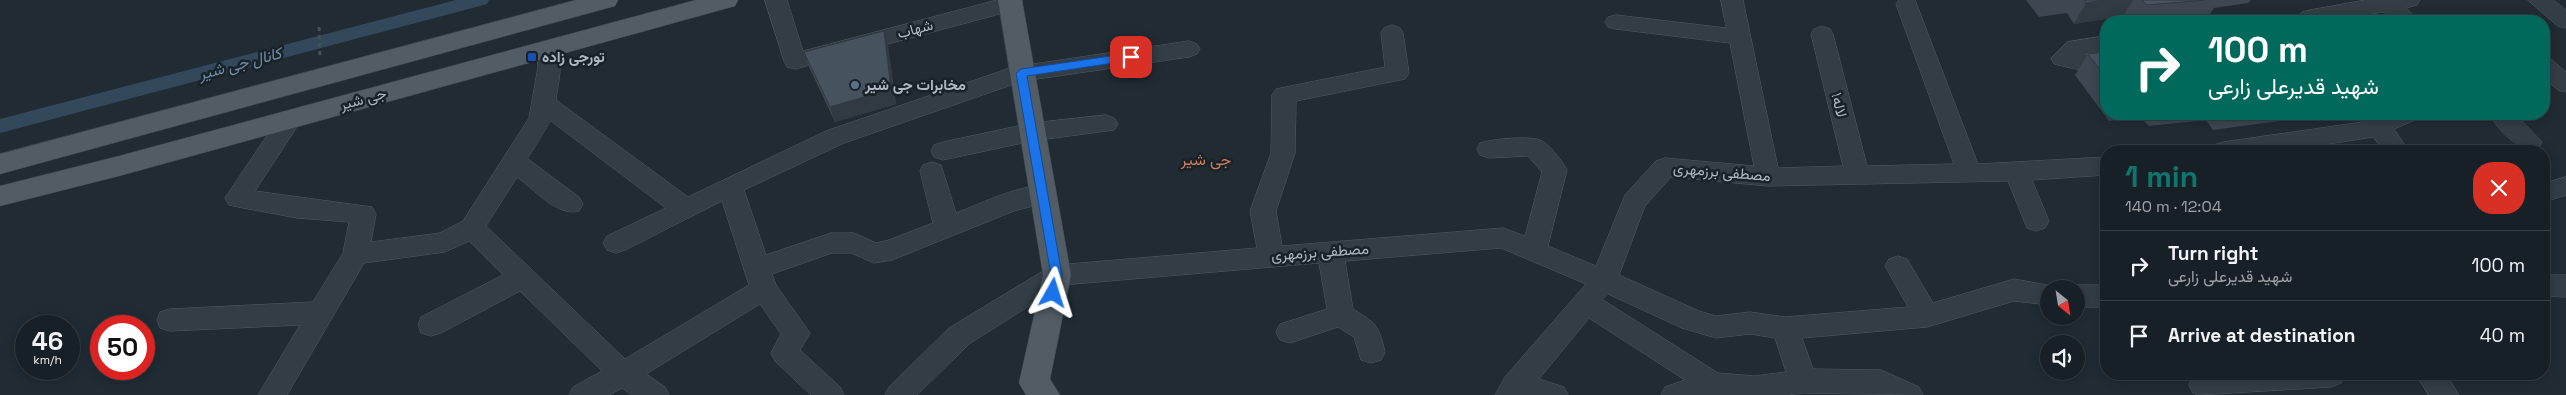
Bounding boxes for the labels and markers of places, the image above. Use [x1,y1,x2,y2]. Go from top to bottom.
pin [1110,36,1152,78]
place label: تورجی زاده [542,47,605,66]
marker: تورجی زاده [526,51,538,63]
place label: مخابرات جی شیر [864,75,966,94]
marker: مخابرات جی شیر [849,79,861,91]

